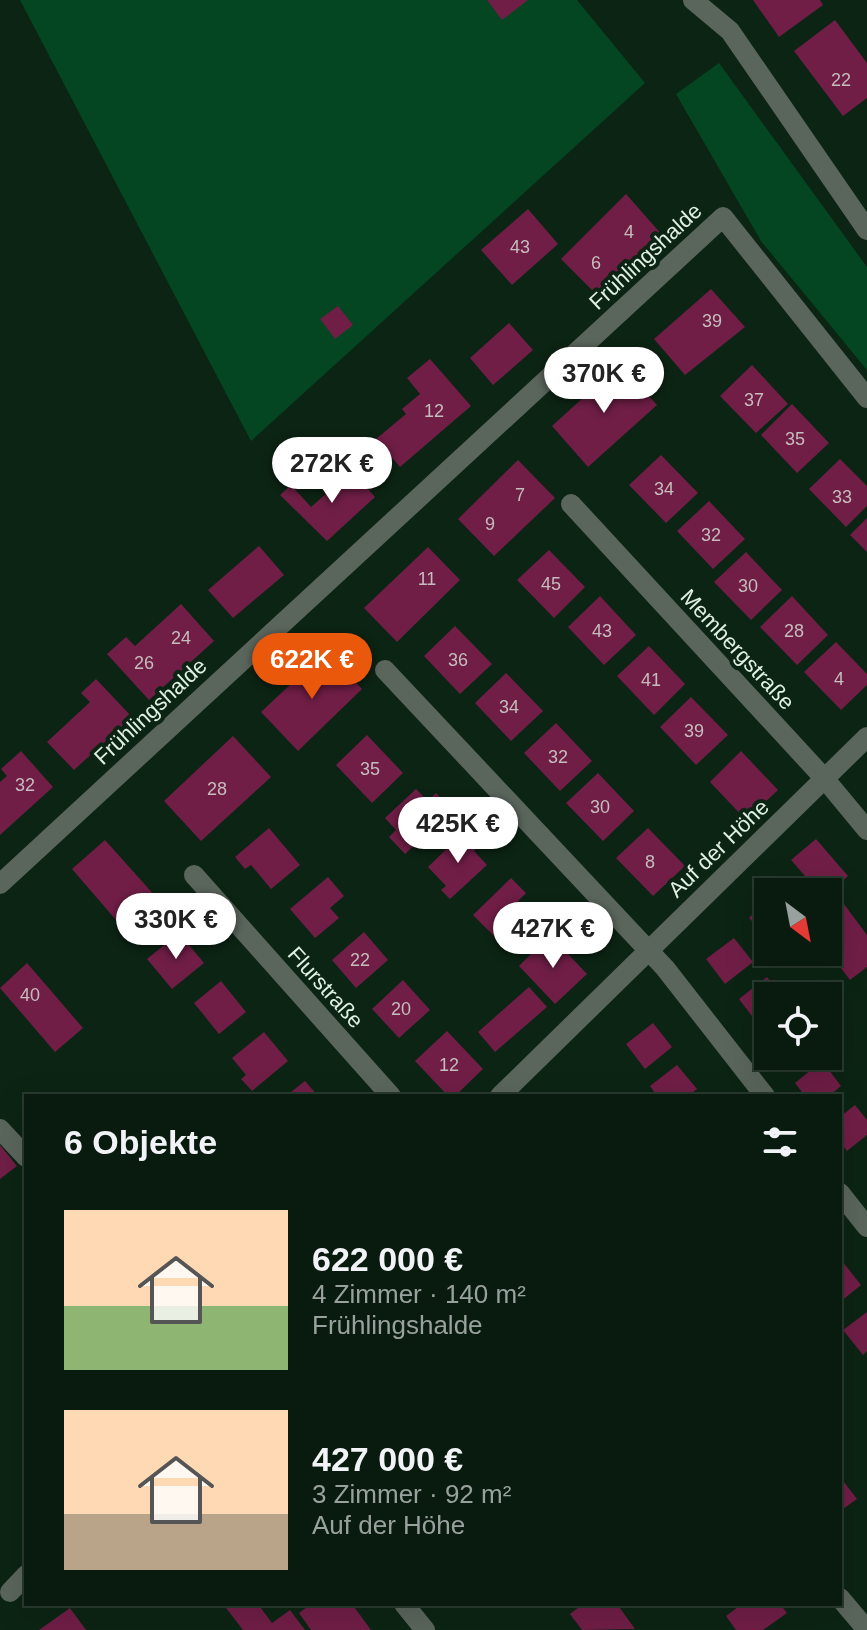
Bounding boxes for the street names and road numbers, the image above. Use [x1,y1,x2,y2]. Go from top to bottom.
street label: Frühlingshalde [584,198,707,315]
street label: Membergstraße [676,584,800,715]
street label: Frühlingshalde [89,653,212,770]
street label: Auf der Höhe [663,794,774,902]
street label: Flurstraße [283,942,368,1033]

